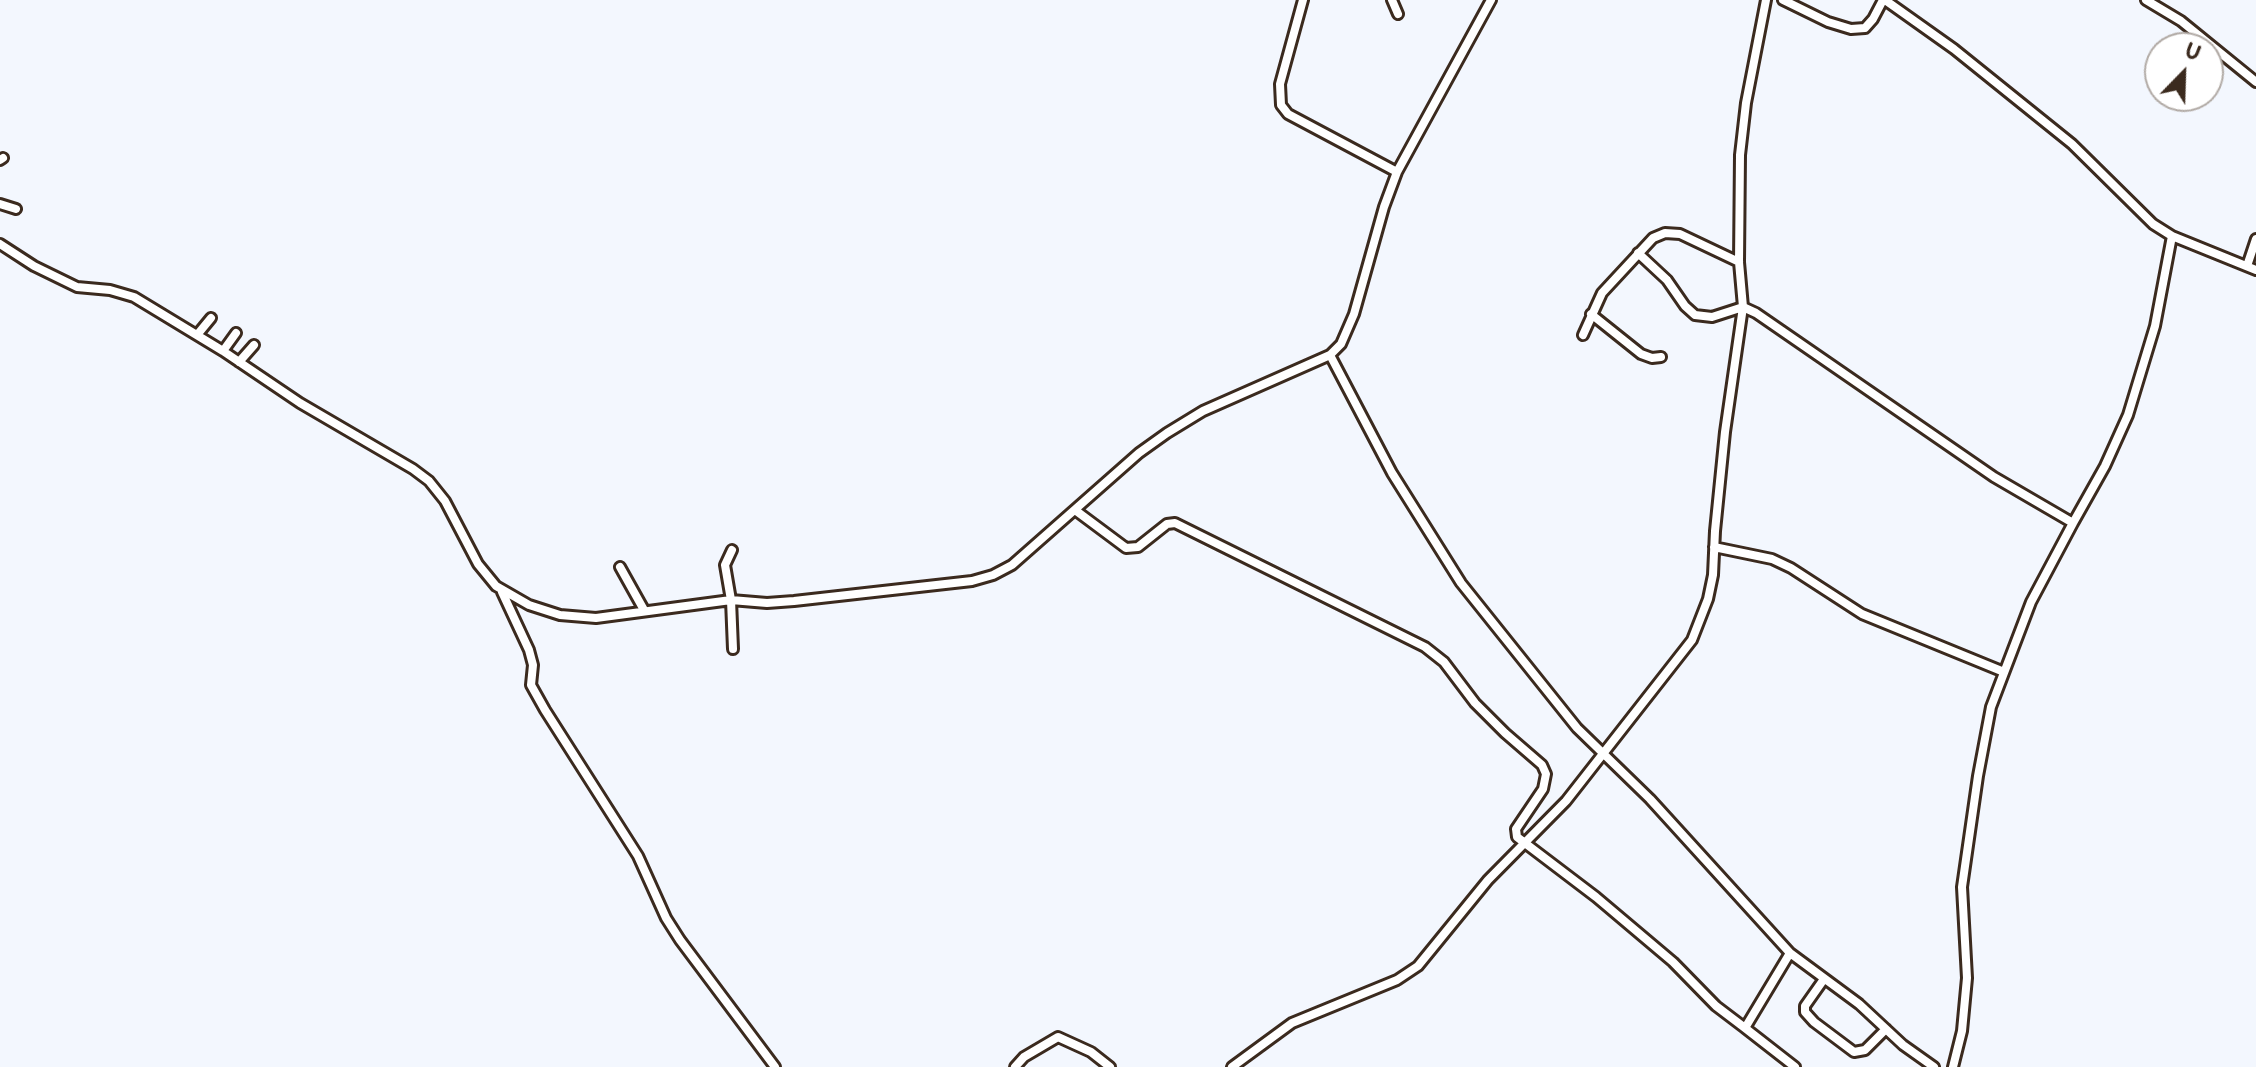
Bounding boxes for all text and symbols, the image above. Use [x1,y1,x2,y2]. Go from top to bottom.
north arrow [2144,32,2224,112]
text: U [2181,36,2205,67]

